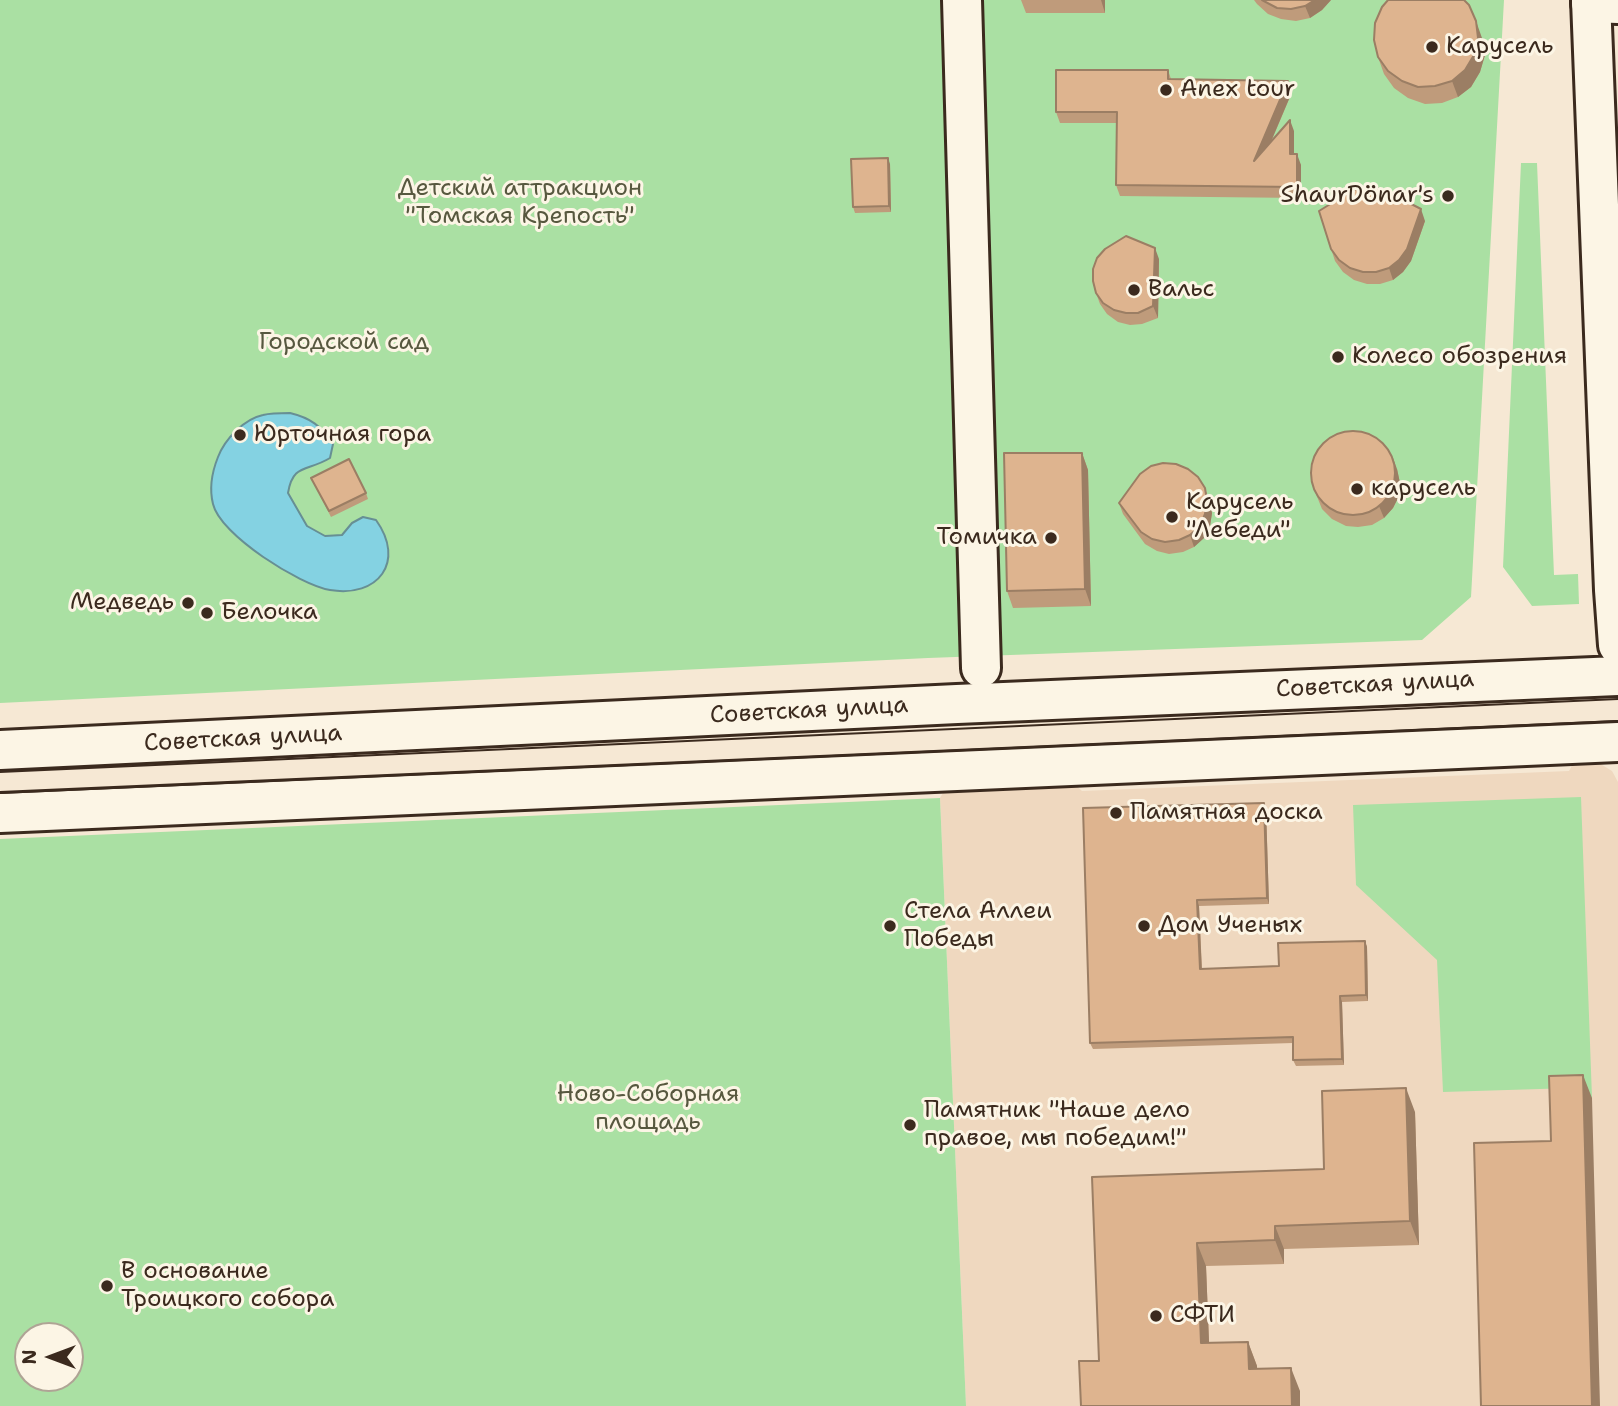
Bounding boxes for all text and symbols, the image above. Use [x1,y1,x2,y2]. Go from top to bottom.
place label: Карусель [1446,33,1553,61]
marker: Карусель [1424,39,1440,55]
place label: Anex tour [1180,76,1295,104]
marker: Anex tour [1158,82,1174,98]
park label: Детский аттракцион "Томская Крепость" [398,175,642,231]
place label: ShaurDönar's [1280,182,1434,210]
marker: ShaurDönar's [1440,188,1456,204]
place label: Вальс [1148,276,1215,304]
marker: Вальс [1126,282,1142,298]
park label: Городской сад [259,329,429,357]
place label: Колесо обозрения [1352,343,1567,371]
marker: Колесо обозрения [1330,349,1346,365]
place label: Юрточная гора [254,421,431,449]
marker: Юрточная гора [232,427,248,443]
place label: карусель [1371,475,1476,503]
marker: карусель [1349,481,1365,497]
place label: Карусель "Лебеди" [1186,489,1293,545]
marker: Карусель "Лебеди" [1164,509,1180,525]
place label: Томичка [937,524,1037,552]
marker: Томичка [1043,530,1059,546]
place label: Медведь [70,589,174,617]
marker: Медведь [180,595,196,611]
place label: Белочка [221,599,318,627]
marker: Белочка [199,605,215,621]
street label: Советская улица [1275,665,1475,705]
street label: Советская улица [709,691,909,731]
street label: Советская улица [143,719,343,759]
place label: Памятная доска [1130,799,1323,827]
marker: Памятная доска [1108,805,1124,821]
place label: Стела Аллеи Победы [904,898,1052,954]
place label: Дом Ученых [1158,912,1302,940]
marker: Стела Аллеи Победы [882,918,898,934]
marker: Дом Ученых [1136,918,1152,934]
park label: Ново-Соборная площадь [557,1081,739,1137]
place label: Памятник "Наше дело правое, мы победим!" [924,1097,1190,1153]
marker: Памятник "Наше дело правое, мы победим!" [902,1117,918,1133]
place label: В основание Троицкого собора [121,1258,334,1314]
marker: В основание Троицкого собора [99,1278,115,1294]
place label: СФТИ [1170,1302,1235,1330]
marker: СФТИ [1148,1308,1164,1324]
north arrow [14,1322,84,1392]
text: N [17,1349,42,1365]

